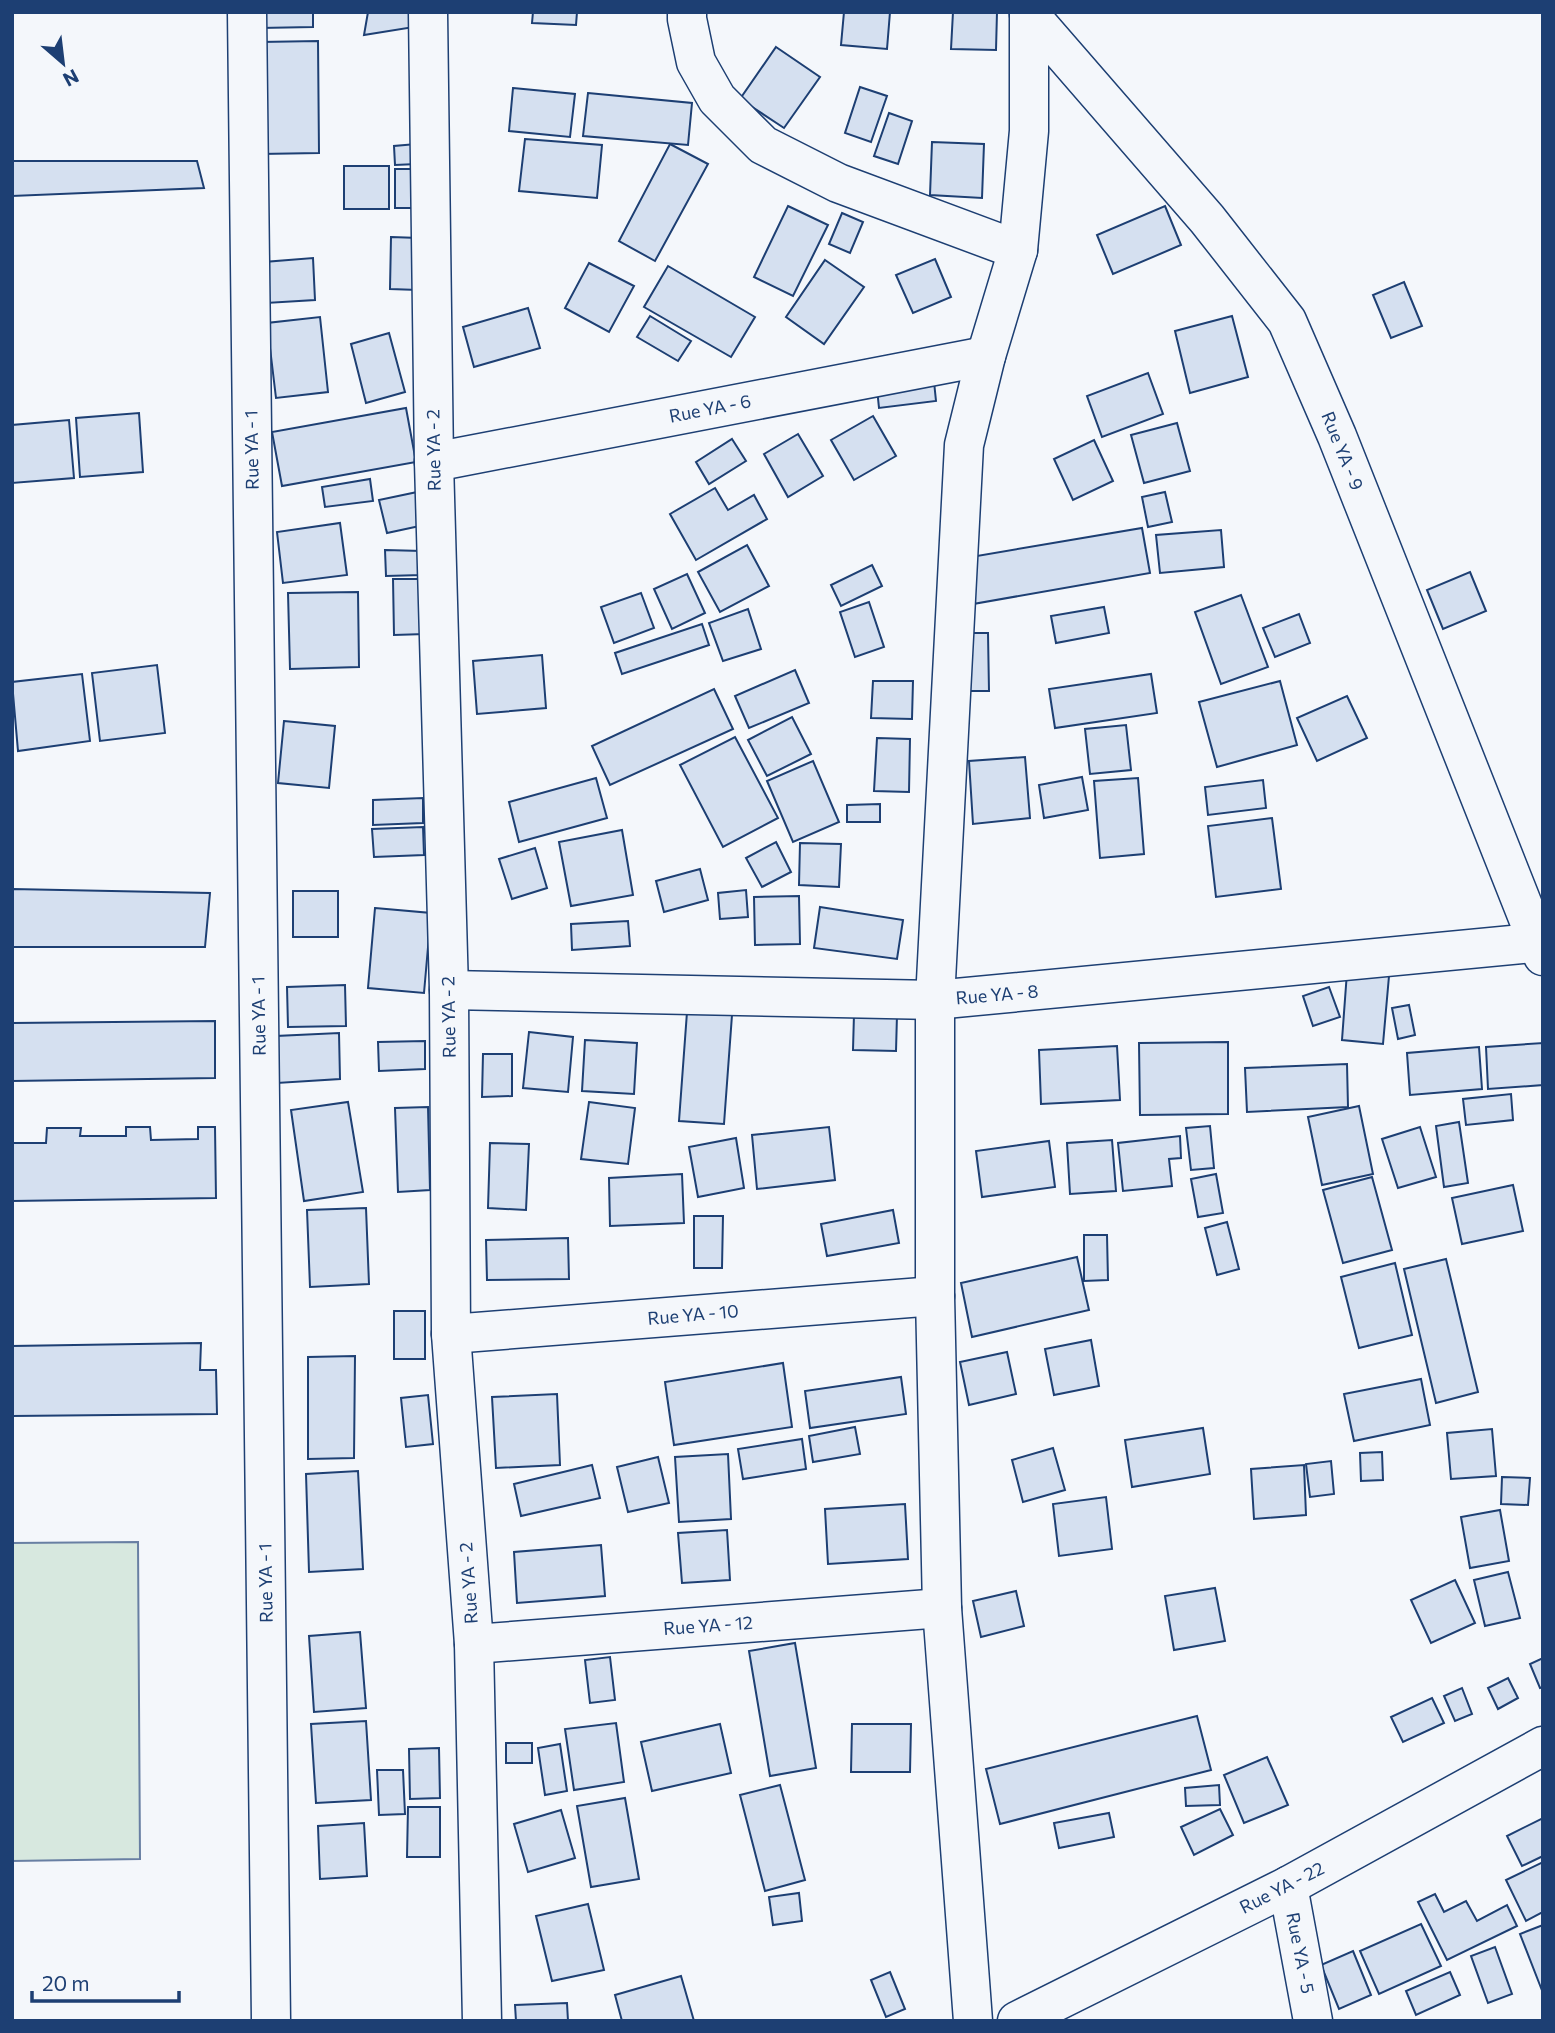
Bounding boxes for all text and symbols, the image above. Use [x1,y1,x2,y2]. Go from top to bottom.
north arrow [28,28,98,98]
text: N [60,65,83,92]
street label: Rue YA - 6 [667,389,753,427]
street label: Rue YA - 9 [1317,408,1369,493]
street label: Rue YA - 2 [421,409,445,491]
street label: Rue YA - 1 [239,410,263,490]
street label: Rue YA - 1 [246,976,270,1056]
street label: Rue YA - 2 [436,976,460,1058]
street label: Rue YA - 8 [955,979,1039,1009]
street label: Rue YA - 10 [646,1299,739,1329]
street label: Rue YA - 2 [454,1541,482,1625]
street label: Rue YA - 1 [253,1543,277,1623]
street label: Rue YA - 12 [662,1611,753,1639]
street label: Rue YA - 22 [1236,1856,1328,1918]
street label: Rue YA - 5 [1282,1910,1320,1995]
scale bar [32,1960,178,2004]
text: 20 m [42,1970,90,1995]

